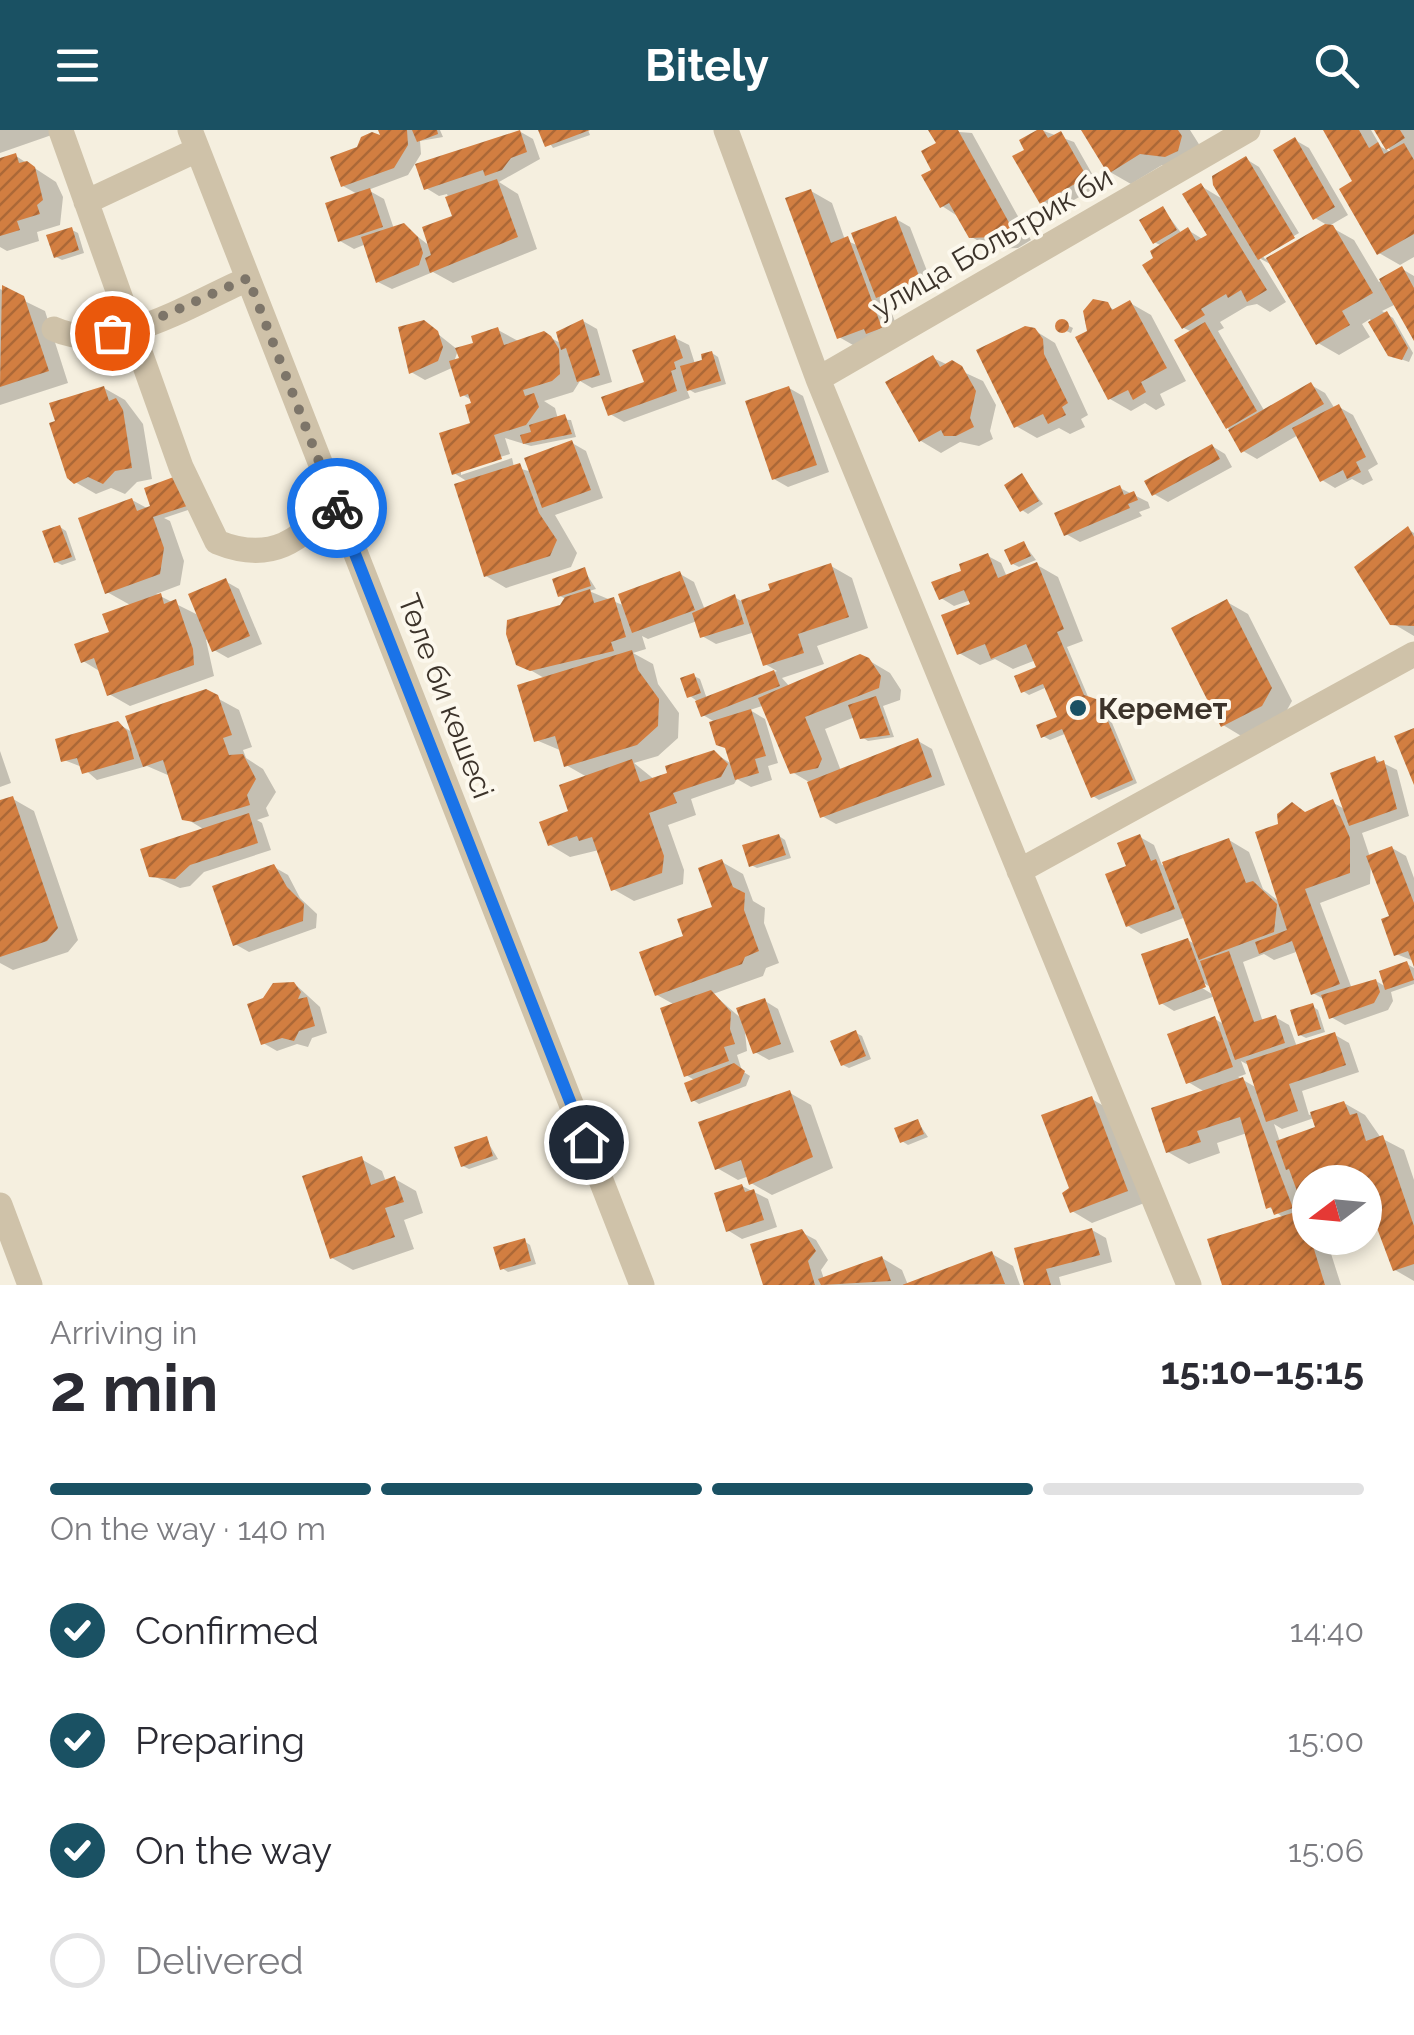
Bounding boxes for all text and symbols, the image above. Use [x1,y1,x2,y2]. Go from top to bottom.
icon: menu [50,38,105,93]
icon: search [1309,38,1364,93]
text: Bitely [645,39,769,92]
street label: улица Больтрик би [866,159,1118,325]
pin [70,291,155,376]
icon: bag [85,306,140,361]
courier [287,458,387,558]
icon: bike [310,481,365,536]
street label: Төле би көшесі [391,589,501,803]
place label: Керемет [1098,691,1227,726]
marker: Керемет [1067,697,1089,719]
pin [544,1100,629,1185]
icon: home [559,1115,614,1170]
north arrow [1292,1165,1382,1255]
map controls [1292,1165,1382,1255]
text: Arriving in [50,1314,197,1351]
text: 15:10–15:15 [1161,1348,1364,1393]
text: 2 min [50,1350,219,1426]
text: On the way · 140 m [50,1510,326,1547]
icon: check [50,1603,105,1658]
text: Confirmed [135,1608,319,1653]
text: 14:40 [1290,1612,1364,1649]
icon: check [50,1713,105,1768]
text: Preparing [135,1718,305,1763]
text: 15:00 [1288,1722,1364,1759]
icon: check [50,1823,105,1878]
text: On the way [135,1828,332,1873]
text: 15:06 [1288,1832,1364,1869]
text: Delivered [135,1938,304,1983]

